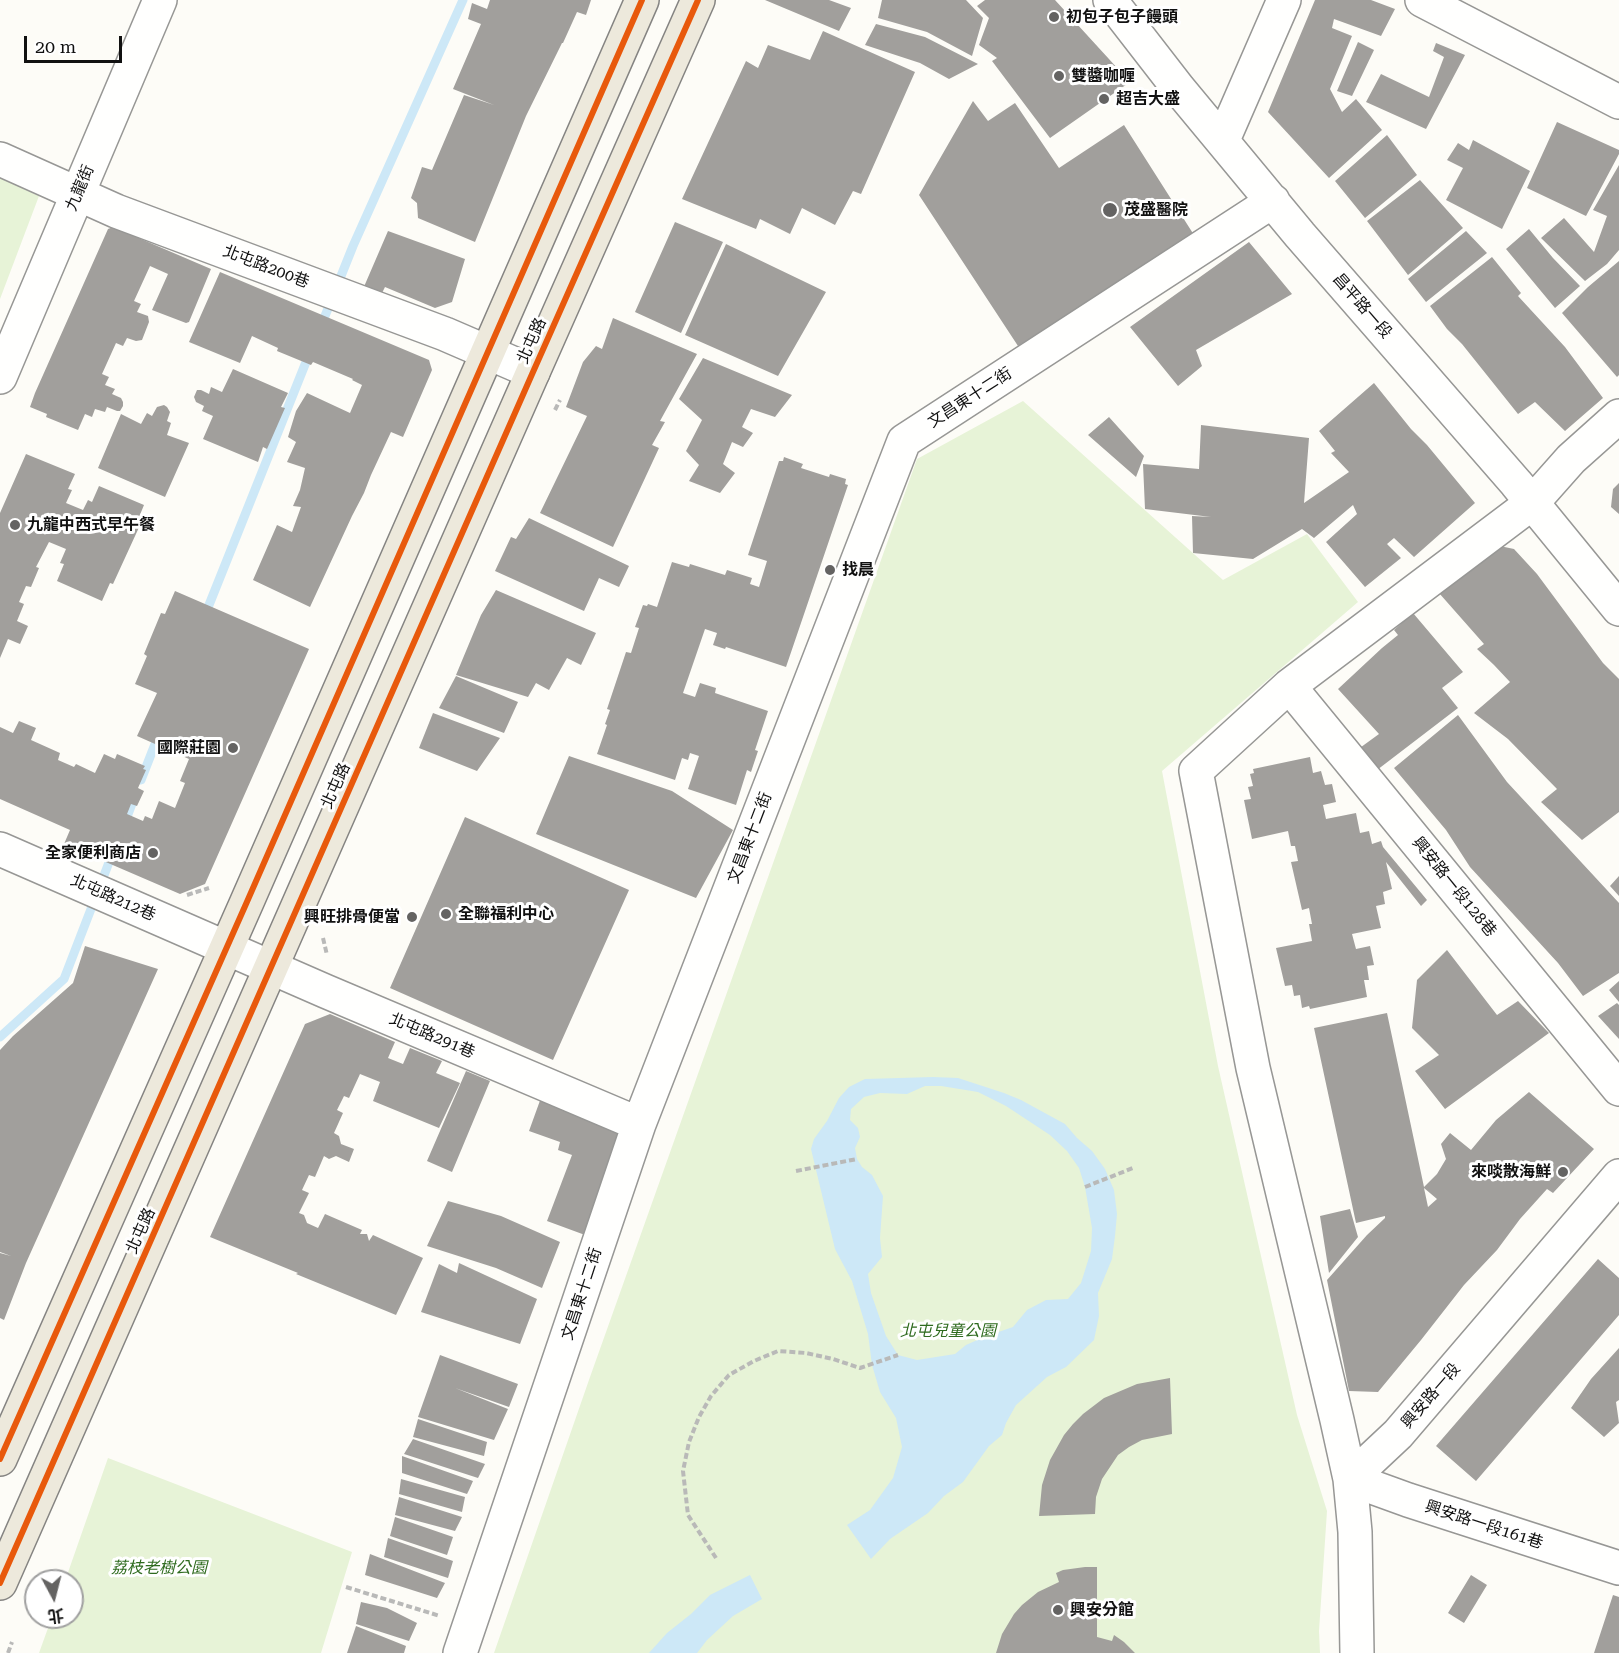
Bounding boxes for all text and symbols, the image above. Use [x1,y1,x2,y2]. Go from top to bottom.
place label: 初包子包子饅頭 [1066,7,1178,27]
marker: 初包子包子饅頭 [1047,10,1061,24]
scale bar [27,24,124,62]
text: 20 m [35,36,76,57]
place label: 雙醬咖喱 [1071,66,1135,86]
marker: 雙醬咖喱 [1052,69,1066,83]
place label: 超吉大盛 [1116,89,1180,109]
marker: 超吉大盛 [1097,92,1111,106]
street label: 九龍街 [62,162,98,214]
place label: 茂盛醫院 [1124,200,1188,220]
marker: 茂盛醫院 [1101,201,1119,219]
street label: 北屯路200巷 [220,242,312,292]
street label: 昌平路一段 [1329,270,1395,342]
street label: 北屯路 [513,315,551,367]
street label: 文昌東十二街 [925,364,1015,432]
place label: 九龍中西式早午餐 [27,515,155,535]
marker: 九龍中西式早午餐 [8,518,22,532]
place label: 找晨 [842,560,874,580]
marker: 找晨 [823,563,837,577]
place label: 國際莊園 [157,738,221,758]
marker: 國際莊園 [226,741,240,755]
street label: 北屯路 [317,760,355,812]
street label: 文昌東十二街 [724,790,776,886]
street label: 興安路一段128巷 [1408,833,1500,941]
place label: 全家便利商店 [45,843,141,863]
marker: 全家便利商店 [146,846,160,860]
street label: 北屯路212巷 [68,871,158,925]
place label: 全聯福利中心 [458,904,554,924]
place label: 興旺排骨便當 [304,907,400,927]
marker: 全聯福利中心 [439,907,453,921]
marker: 興旺排骨便當 [405,910,419,924]
street label: 北屯路291巷 [386,1009,478,1063]
place label: 來啖散海鮮 [1471,1162,1551,1182]
marker: 來啖散海鮮 [1556,1165,1570,1179]
street label: 北屯路 [122,1205,160,1257]
street label: 文昌東十二街 [558,1245,606,1343]
park label: 北屯兒童公園 [900,1321,996,1341]
street label: 興安路一段 [1398,1360,1464,1432]
street label: 興安路一段161巷 [1423,1497,1545,1553]
park label: 荔枝老樹公園 [111,1558,207,1578]
north arrow [24,1569,84,1629]
place label: 興安分館 [1070,1600,1134,1620]
marker: 興安分館 [1051,1603,1065,1617]
text: 北 [47,1605,65,1626]

